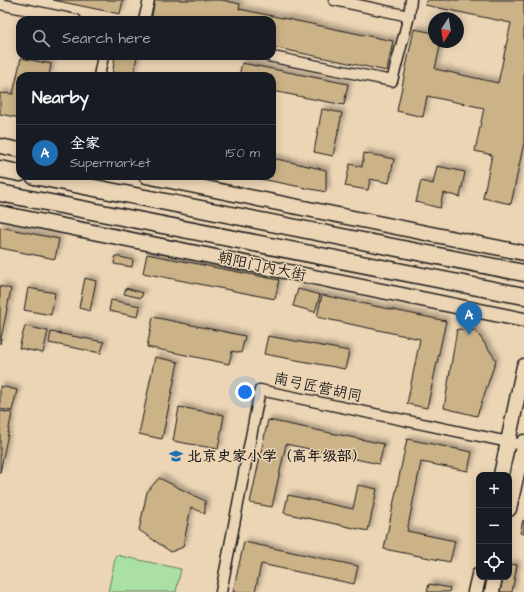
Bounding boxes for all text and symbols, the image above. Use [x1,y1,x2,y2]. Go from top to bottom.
north arrow [428,12,464,48]
search box [16,16,276,60]
icon: search [30,27,52,49]
text: Search here [62,28,151,49]
text: Nearby [32,86,89,110]
text: 全家 [70,133,100,154]
text: A [41,144,49,162]
text: 150 m [226,144,260,162]
text: Supermarket [70,154,151,172]
street label: 朝阳门内大街 [216,247,308,286]
pin: A [456,302,482,335]
street label: 南弓匠营胡同 [272,368,364,407]
your location [235,382,255,402]
place label: 北京史家小学（高年级部） [187,446,367,467]
school or university icon: 北京史家小学（高年级部） [168,448,184,464]
map controls [476,472,512,580]
button: + [476,472,512,508]
button: − [476,508,512,544]
button: locate [476,544,512,580]

